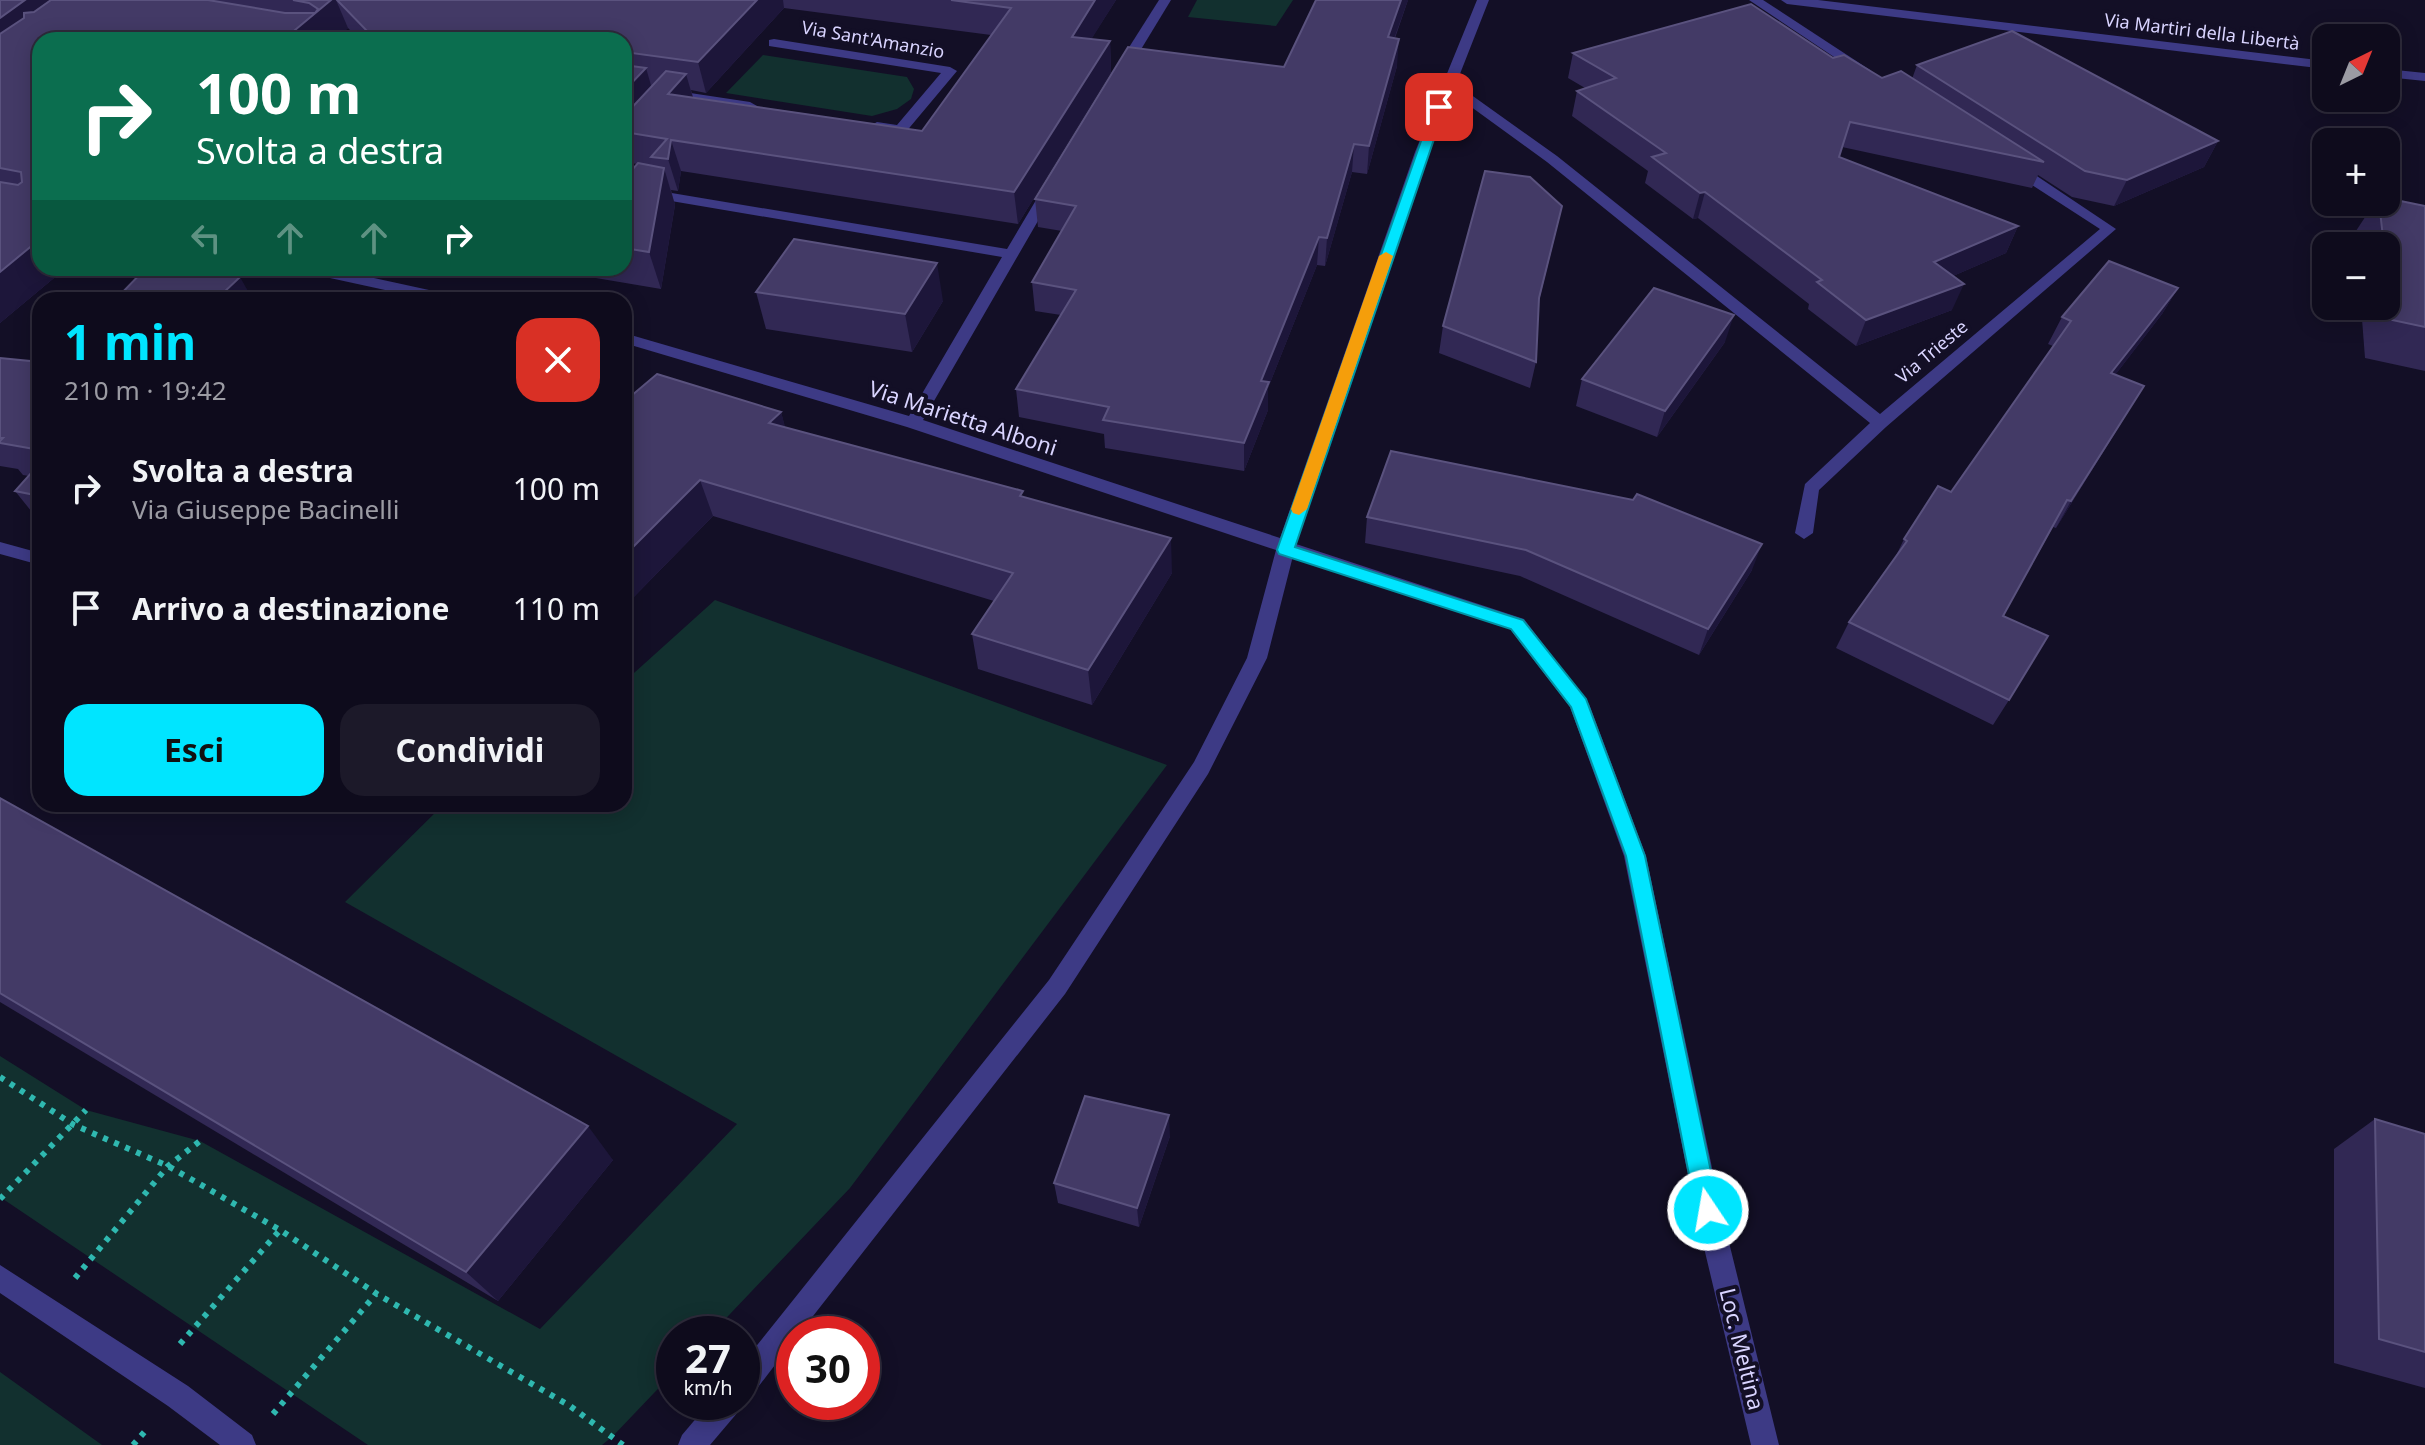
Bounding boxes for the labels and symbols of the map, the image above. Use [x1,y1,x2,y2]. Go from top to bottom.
street label: Via Martiri della Libertà [2103,7,2301,55]
street label: Via Sant'Amanzio [800,15,946,63]
north arrow [2312,24,2400,112]
pin [1405,73,1473,141]
street label: Via Trieste [1890,314,1972,388]
street label: Via Marietta Alboni [865,372,1061,462]
position arrow [1666,1168,1750,1252]
street label: Loc. Meltina [1713,1285,1773,1413]
speed limit sign: 30 [776,1316,880,1420]

